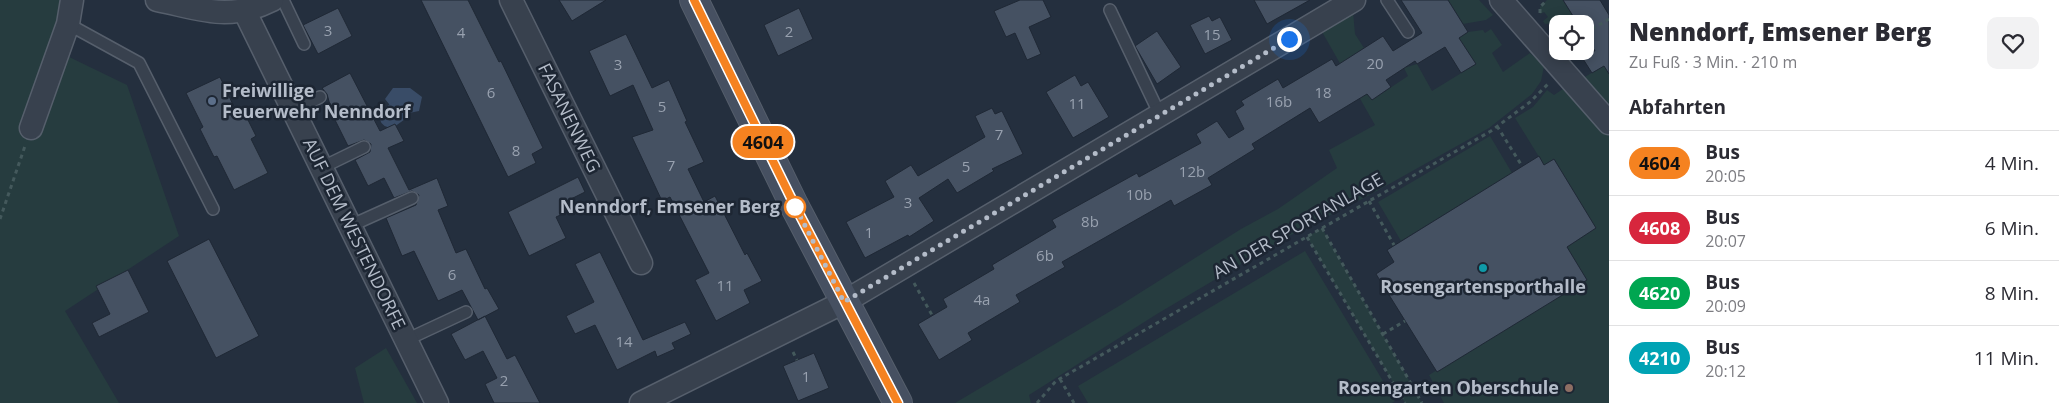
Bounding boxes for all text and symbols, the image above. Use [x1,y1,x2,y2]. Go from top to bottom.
map controls [1549,15,1594,60]
button: locate [1549,15,1594,60]
text: Nenndorf, Emsener Berg [1629,15,1931,48]
button: heart [1987,17,2039,69]
house number: 3 [324,20,332,40]
house number: 2 [785,21,793,41]
house number: 4 [457,22,466,42]
house number: 15 [1203,24,1221,44]
your location [1277,27,1302,52]
text: Zu Fuß · 3 Min. · 210 m [1629,51,1797,73]
house number: 20 [1366,53,1384,73]
house number: 3 [614,54,622,74]
street label: FASANENWEG [533,59,607,176]
place label: Freiwillige Feuerwehr Nenndorf [222,78,412,123]
house number: 6 [487,82,495,102]
house number: 18 [1314,82,1332,102]
house number: 16b [1266,91,1292,111]
house number: 11 [1068,93,1086,113]
text: Abfahrten [1629,94,1726,120]
marker: Freiwillige Feuerwehr Nenndorf [206,95,218,107]
house number: 5 [658,96,666,116]
house number: 7 [995,124,1003,144]
line badge: 4604 [728,126,798,158]
text: 4604 [742,130,784,154]
street label: AUF DEM WESTENDORFE [298,134,412,333]
text: Bus [1705,139,1740,165]
house number: 8 [512,140,520,160]
text: 4 Min. [1985,150,2039,176]
text: 4604 [1639,151,1680,175]
house number: 7 [667,155,675,175]
house number: 5 [962,156,970,176]
house number: 12b [1179,161,1205,181]
text: 20:05 [1705,165,1746,187]
street label: AN DER SPORTANLAGE [1208,166,1387,284]
house number: 10b [1126,184,1152,204]
house number: 3 [904,192,912,212]
place label: Nenndorf, Emsener Berg [560,194,780,218]
marker: Nenndorf, Emsener Berg [784,196,806,218]
text: Bus [1705,204,1740,230]
house number: 8b [1081,211,1099,231]
text: 6 Min. [1985,215,2039,241]
text: 4608 [1639,216,1680,240]
house number: 1 [865,222,873,242]
text: 20:07 [1705,230,1746,252]
house number: 6b [1036,245,1054,265]
marker: Rosengartensporthalle [1477,262,1489,274]
house number: 6 [448,264,456,284]
text: Bus [1705,269,1740,295]
place label: Rosengartensporthalle [1380,274,1586,298]
house number: 11 [716,275,734,295]
text: 8 Min. [1985,280,2039,306]
text: 4620 [1639,281,1680,305]
house number: 4a [974,289,990,309]
text: 20:09 [1705,295,1746,317]
house number: 14 [615,331,633,351]
text: Bus [1705,334,1740,360]
text: 11 Min. [1974,345,2039,371]
text: 4210 [1639,346,1680,370]
text: 20:12 [1705,360,1746,382]
house number: 1 [802,366,810,386]
house number: 2 [500,370,508,390]
place label: Rosengarten Oberschule [1338,375,1559,399]
marker: Rosengarten Oberschule [1563,382,1575,394]

